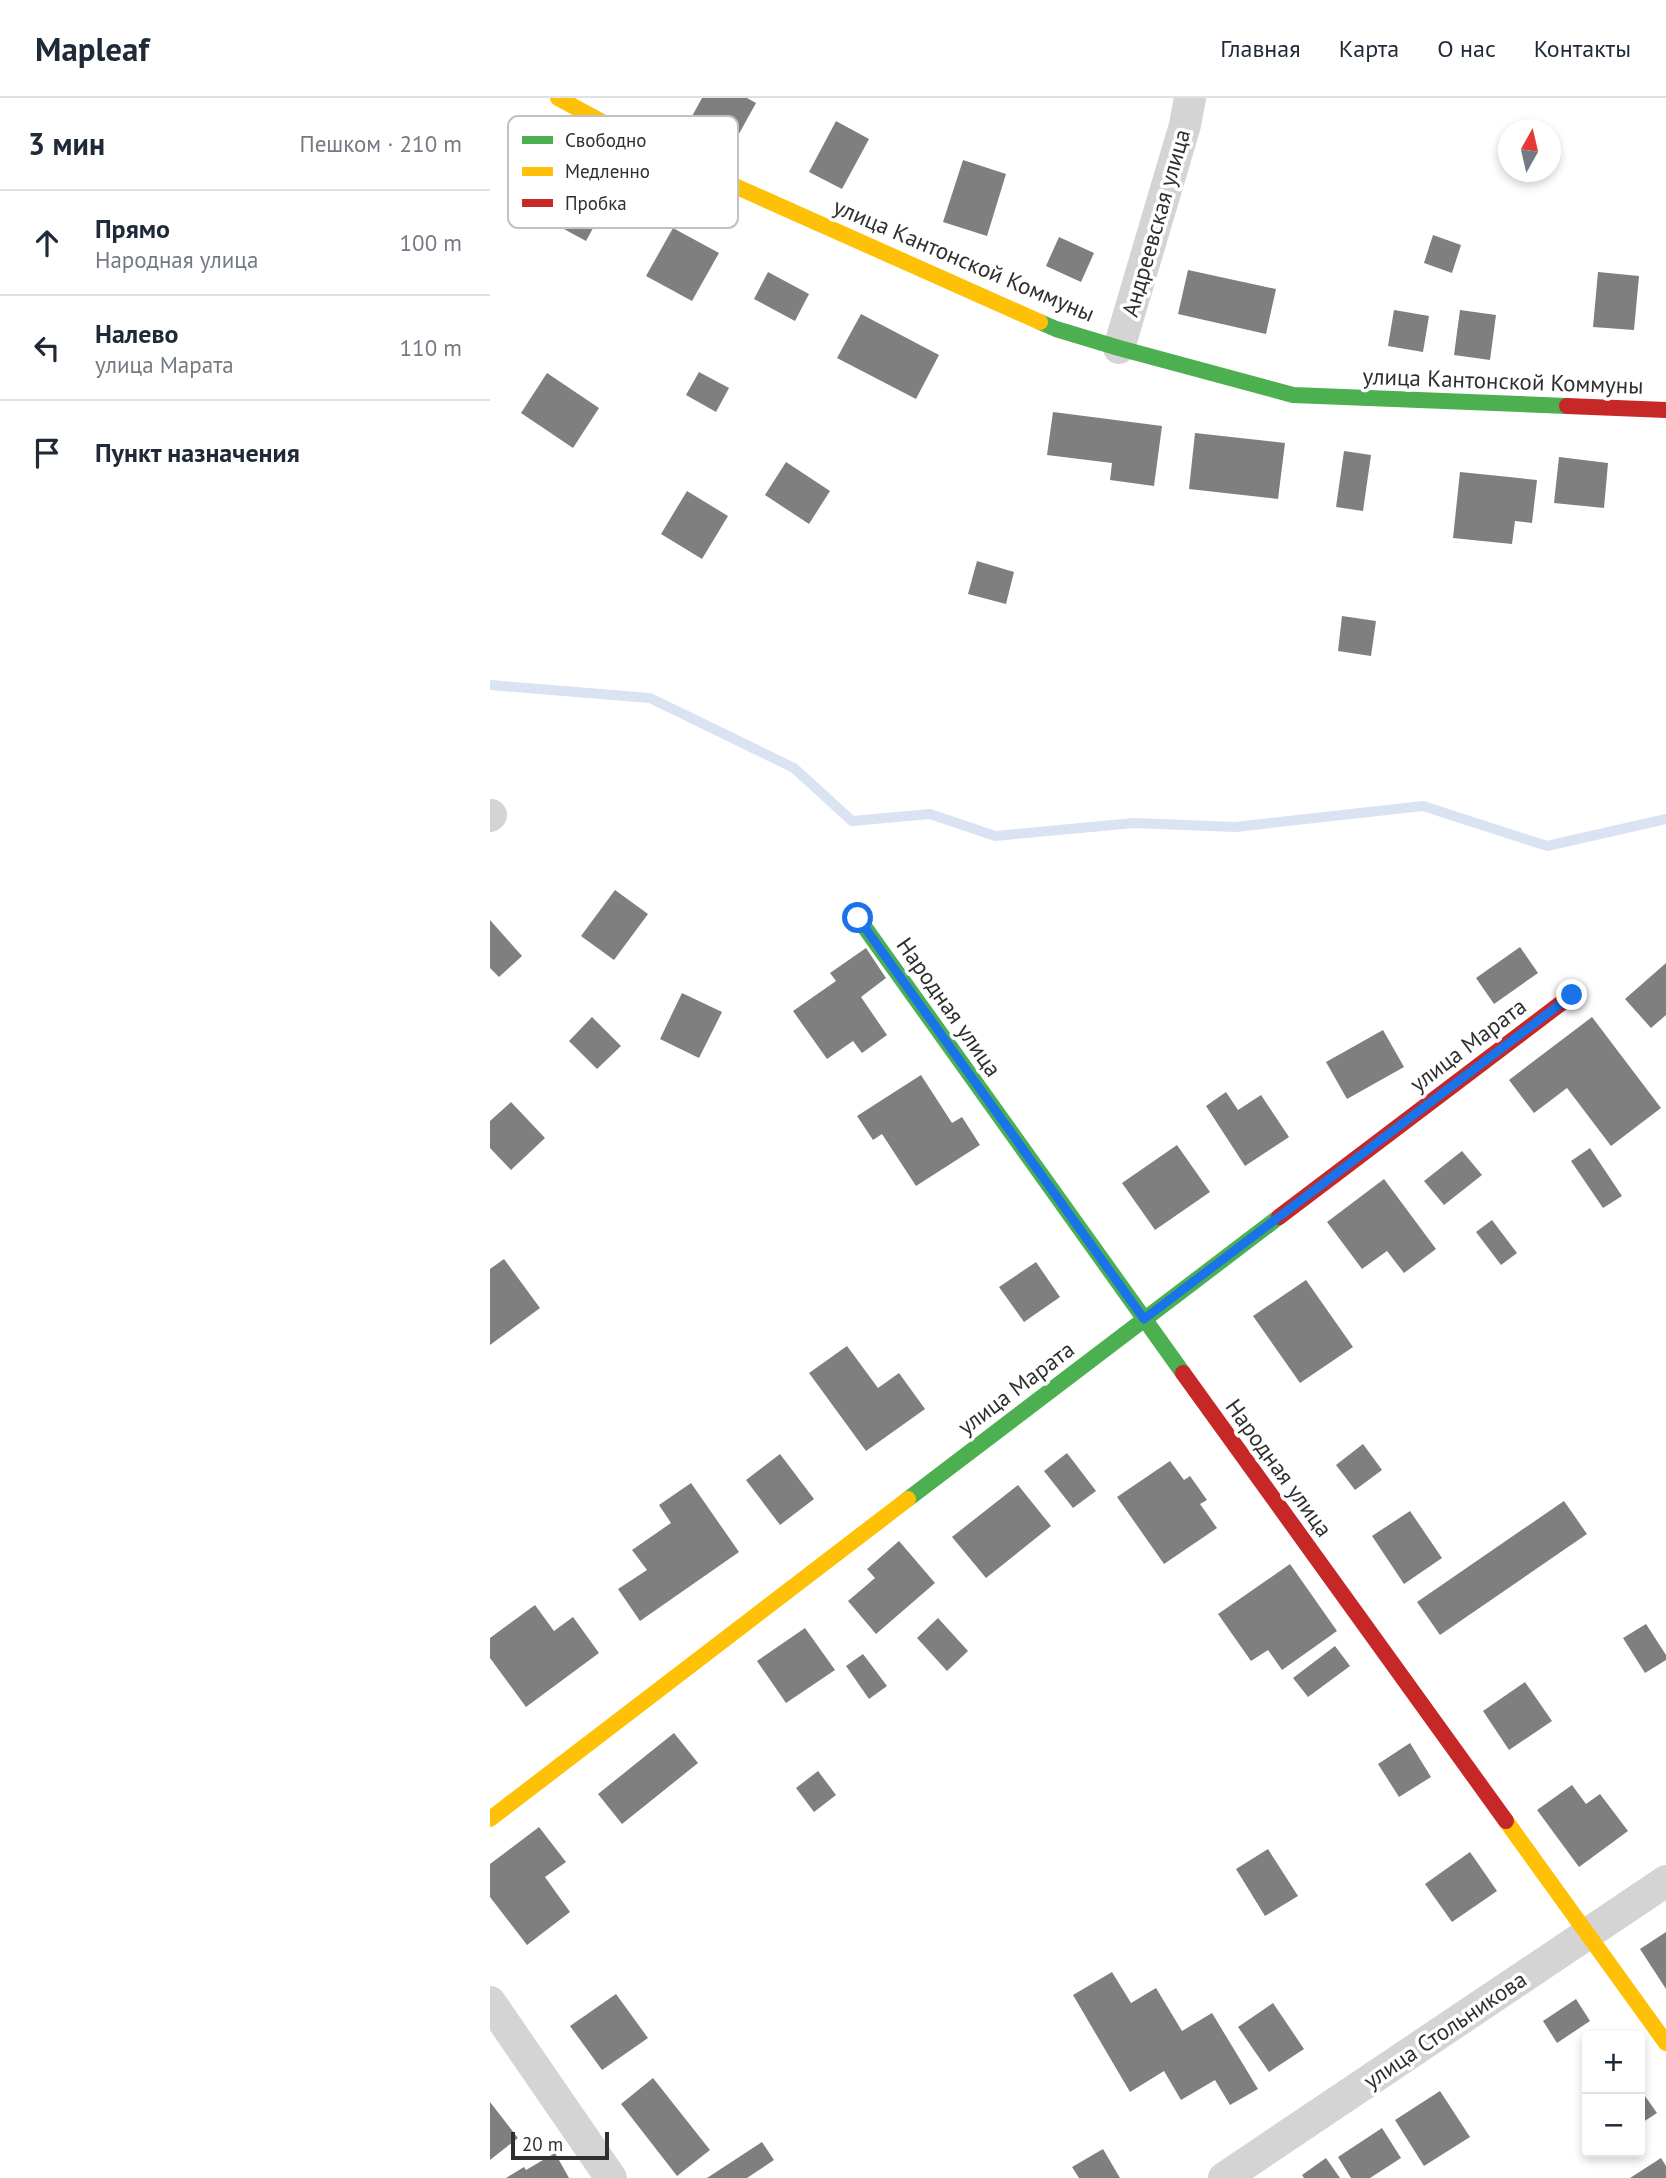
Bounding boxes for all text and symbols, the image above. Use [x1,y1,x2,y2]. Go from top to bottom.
text: Mapleaf [35,27,149,70]
text: Главная [1220,33,1301,64]
text: Карта [1339,33,1399,64]
text: О нас [1437,33,1496,64]
text: Контакты [1534,33,1631,64]
legend [508,116,738,228]
north arrow [1498,119,1561,182]
text: 3 мин [28,124,105,163]
street label: Андреевская улица [1115,126,1196,320]
text: Свободно [565,128,647,152]
text: Пешком · 210 m [299,129,462,158]
text: Медленно [565,159,650,183]
text: Пробка [565,191,627,215]
street label: улица Кантонской Коммуны [829,191,1099,328]
text: Прямо [95,212,170,245]
icon: ahead [28,224,66,262]
text: 100 m [400,228,462,257]
text: Народная улица [95,245,258,274]
text: Налево [95,317,179,350]
icon: left [28,329,66,367]
text: 110 m [400,333,462,362]
text: улица Марата [95,350,234,379]
street label: улица Кантонской Коммуны [1362,361,1644,400]
icon: arrive [28,434,66,472]
text: Пункт назначения [95,436,300,469]
route start [842,902,873,933]
street label: Народная улица [891,931,1008,1082]
route end [1556,979,1587,1010]
street label: улица Марата [1404,991,1532,1098]
street label: улица Марата [952,1334,1080,1441]
street label: Народная улица [1220,1393,1339,1542]
street label: улица Стольникова [1358,1964,1532,2095]
map controls [1582,2031,1645,2157]
button: + [1582,2031,1645,2094]
button: − [1582,2094,1645,2157]
scale bar [511,2129,609,2161]
text: 20 m [522,2132,563,2156]

